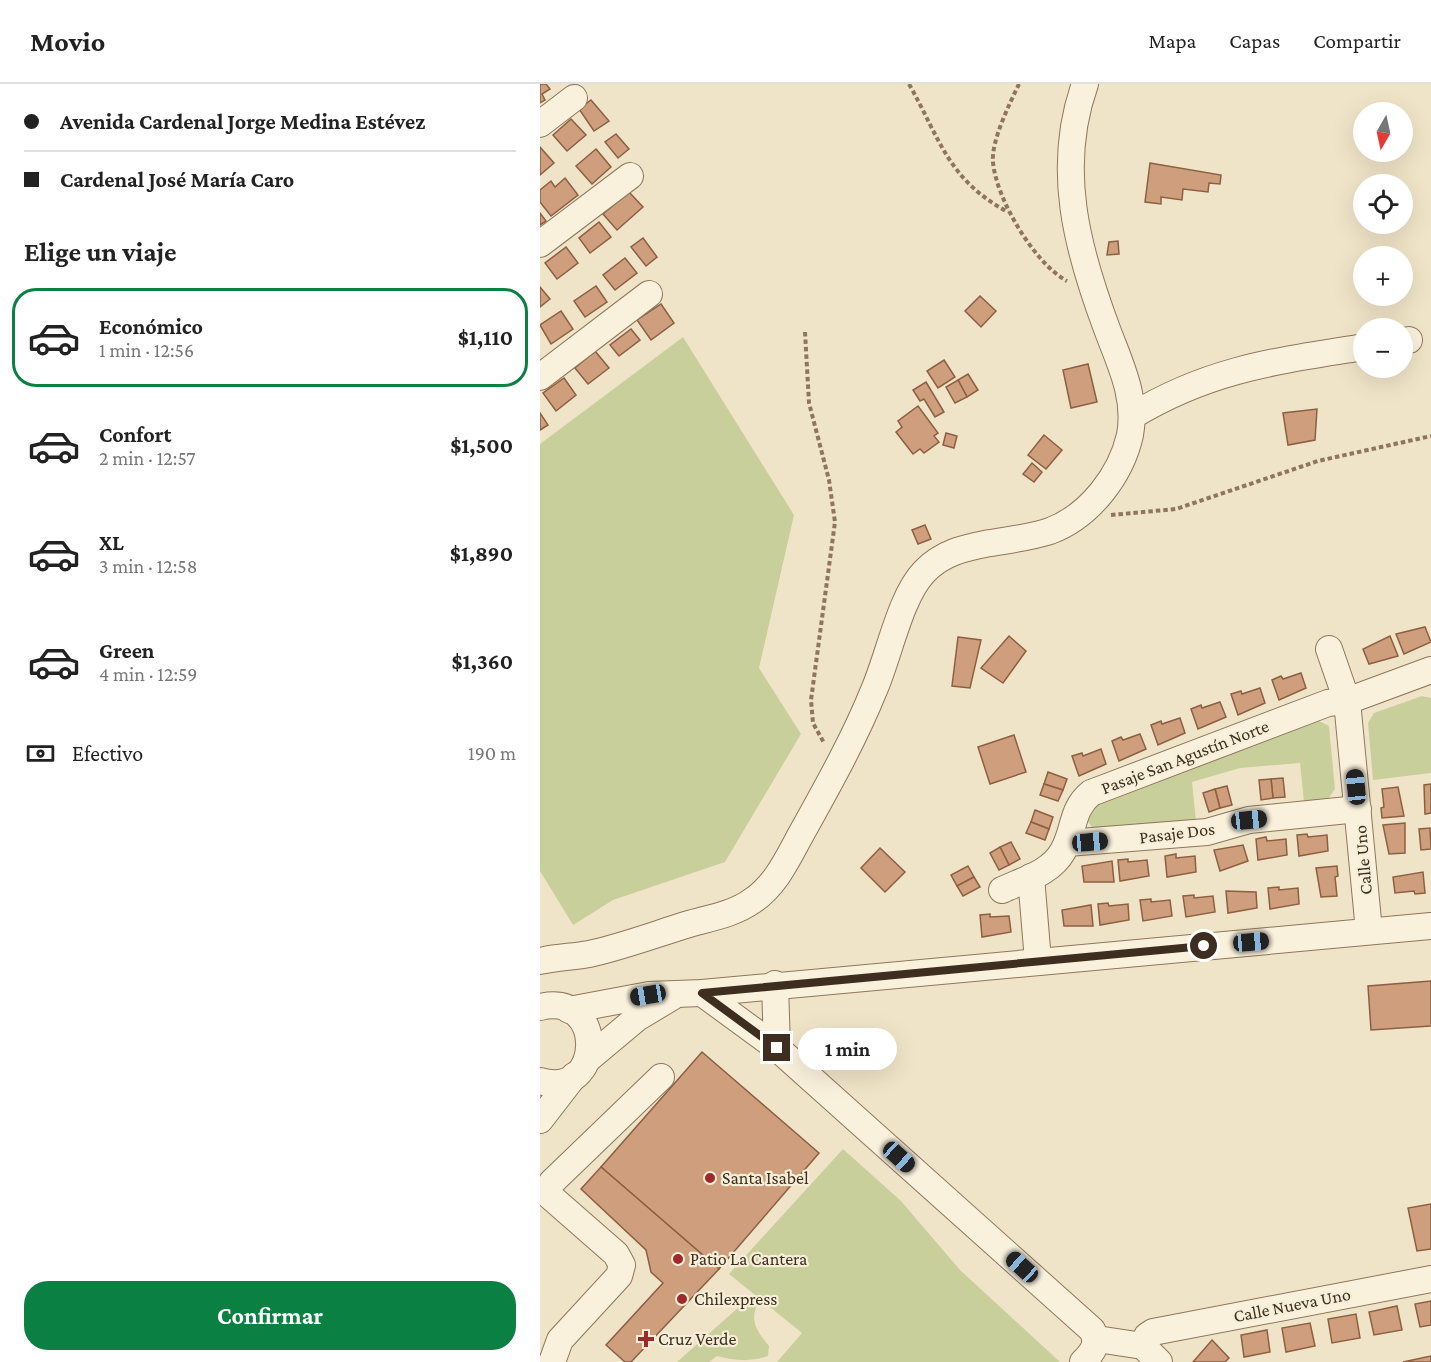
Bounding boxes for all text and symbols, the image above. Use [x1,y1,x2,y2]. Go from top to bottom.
text: Movio [30,26,105,57]
text: Mapa [1148,29,1196,53]
text: Capas [1229,29,1280,53]
text: Compartir [1313,29,1401,53]
north arrow [1353,102,1413,162]
map controls [1353,102,1413,378]
text: Avenida Cardenal Jorge Medina Estévez [60,109,425,134]
text: Cardenal José María Caro [60,167,294,192]
button: locate [1353,174,1413,234]
text: Elige un viaje [24,237,177,267]
button: + [1353,246,1413,306]
icon: car [27,311,81,365]
text: Económico [99,314,203,339]
button: − [1353,318,1413,378]
text: $1,110 [458,325,513,350]
text: 1 min · 12:56 [99,339,194,361]
icon: car [27,419,81,473]
text: Confort [99,422,172,447]
text: $1,500 [450,433,513,458]
text: 2 min · 12:57 [99,447,195,469]
icon: car [27,527,81,581]
text: XL [99,530,124,555]
text: $1,890 [450,541,513,566]
text: 3 min · 12:58 [99,555,198,577]
icon: car [27,635,81,689]
text: Green [99,638,155,663]
text: $1,360 [452,649,513,674]
text: 4 min · 12:59 [99,663,197,685]
street label: Pasaje San Agustín Norte [1098,716,1272,799]
icon: cash [24,737,57,770]
text: Efectivo [72,741,143,766]
text: 190 m [468,742,516,764]
car [1345,768,1367,806]
car [1230,809,1268,831]
street label: Pasaje Dos [1138,818,1216,849]
street label: Calle Uno [1350,824,1376,896]
car [1071,831,1109,853]
car [1232,931,1270,953]
route start [1190,932,1217,959]
car [629,983,667,1007]
callout: 1 min [798,1027,897,1069]
route end [763,1034,790,1061]
text: 1 min [825,1038,870,1060]
car [880,1138,918,1176]
place label: Santa Isabel [722,1168,809,1188]
marker: Santa Isabel [703,1171,717,1185]
car [1003,1248,1041,1286]
place label: Patio La Cantera [690,1249,807,1269]
marker: Patio La Cantera [671,1252,685,1266]
button: Confirmar [24,1281,516,1350]
street label: Calle Nueva Uno [1232,1284,1352,1326]
place label: Chilexpress [694,1289,777,1309]
marker: Chilexpress [675,1292,689,1306]
place label: Cruz Verde [658,1329,736,1349]
marker: Cruz Verde [639,1332,653,1346]

